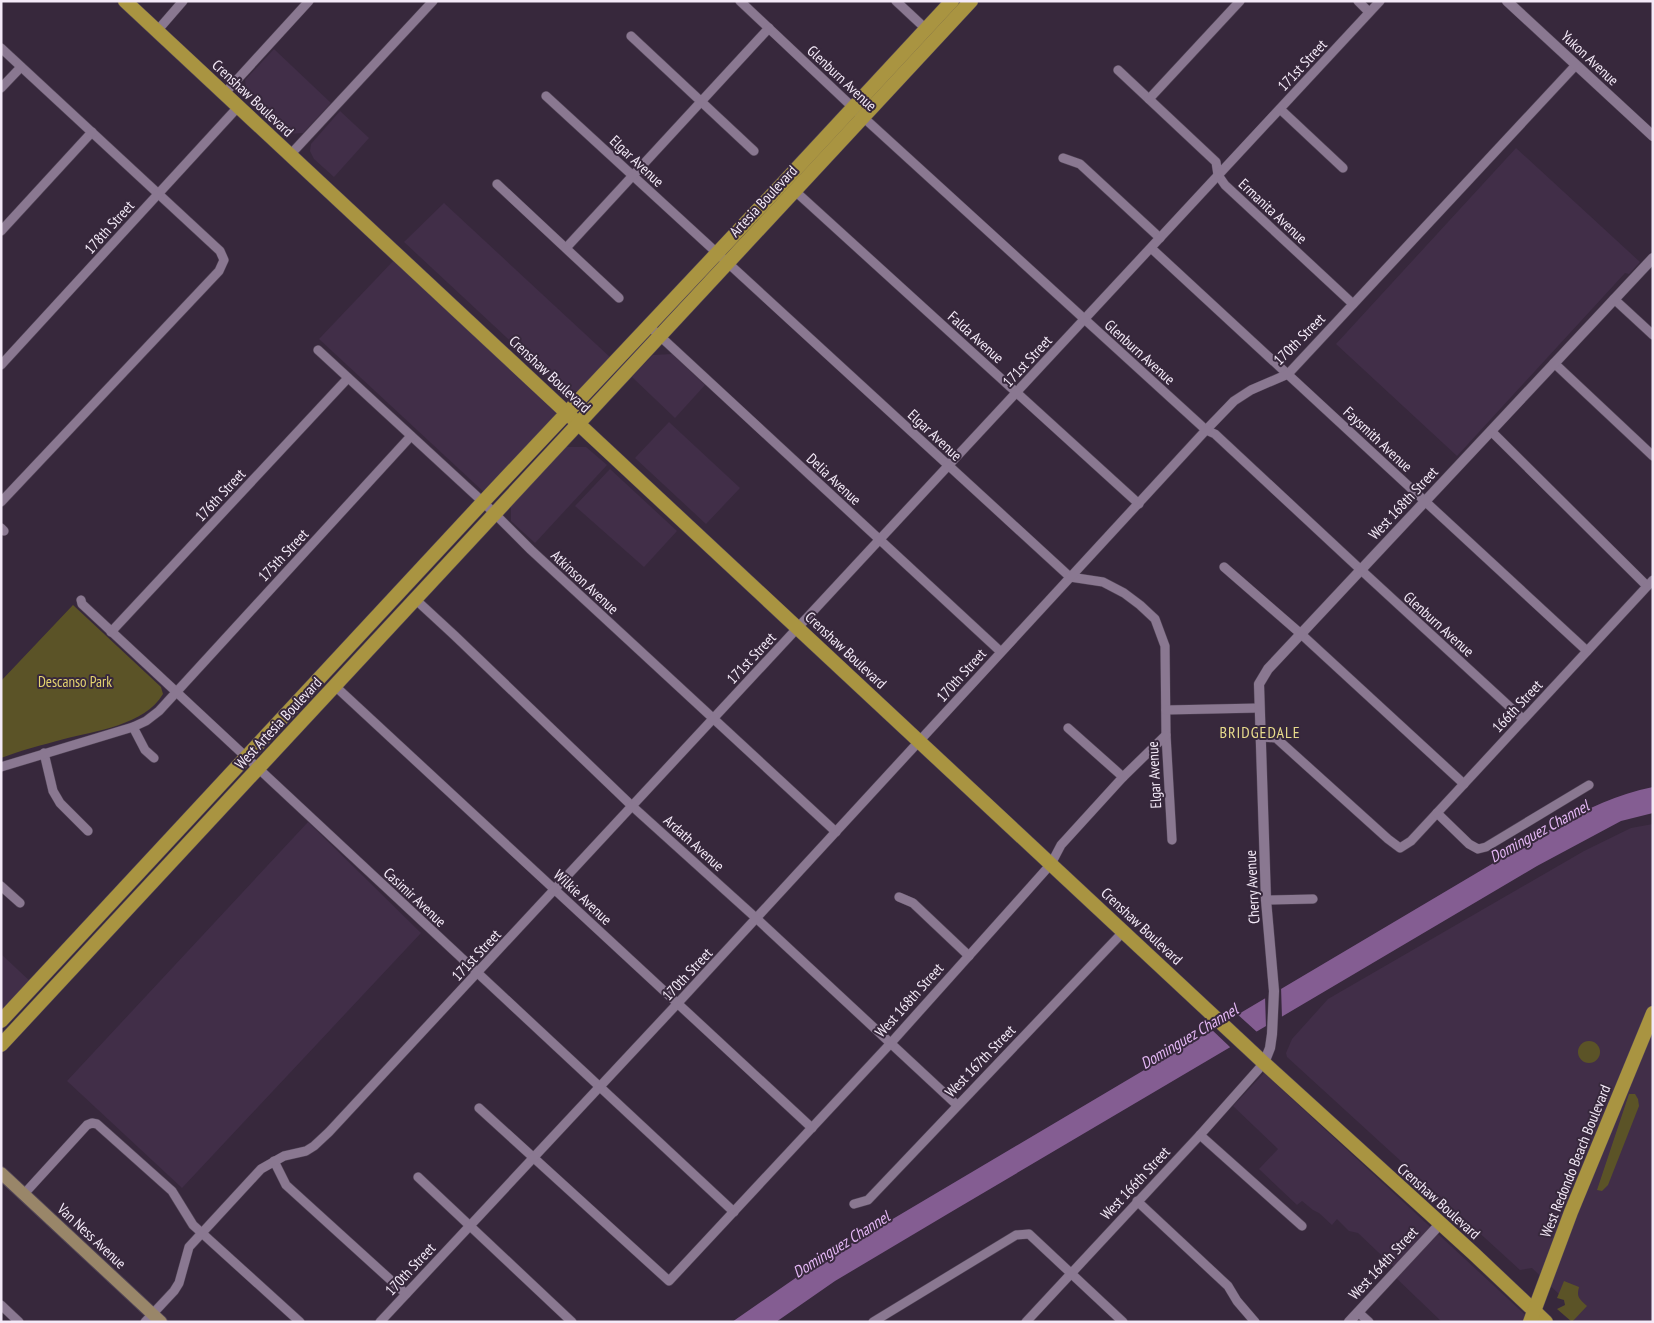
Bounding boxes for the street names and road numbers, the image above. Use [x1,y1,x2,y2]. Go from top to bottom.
street label: Yukon Avenue [1557,27,1623,89]
street label: 171st Street [1273,35,1331,95]
street label: Glenburn Avenue [803,41,881,115]
street label: Crenshaw Boulevard [208,55,298,141]
street label: Elgar Avenue [606,131,668,191]
street label: Artesia Boulevard [725,161,801,241]
street label: Ermanita Avenue [1235,174,1311,248]
street label: 178th Street [80,196,138,258]
street label: Falda Avenue [944,307,1008,367]
street label: 170th Street [1269,309,1329,369]
street label: Glenburn Avenue [1101,315,1179,389]
street label: Crenshaw Boulevard [505,331,595,417]
street label: 171st Street [998,331,1056,391]
street label: Faysmith Avenue [1340,402,1416,476]
street label: Elgar Avenue [904,405,966,465]
street label: Delia Avenue [803,449,865,509]
street label: West 168th Street [1364,462,1442,544]
street label: 176th Street [191,465,249,525]
street label: 175th Street [254,525,312,585]
street label: Atkinson Avenue [547,546,623,618]
street label: Glenburn Avenue [1400,587,1478,661]
street label: Crenshaw Boulevard [801,607,891,693]
street label: 171st Street [722,628,780,688]
street label: 170th Street [932,644,990,706]
street label: West Artesia Boulevard [231,673,325,773]
street label: 166th Street [1488,676,1546,736]
street label: Elgar Avenue [1143,741,1165,809]
street label: Ardath Avenue [660,811,728,875]
street label: Cherry Avenue [1241,850,1263,924]
street label: Casimir Avenue [380,863,450,931]
street label: Wilkie Avenue [550,865,616,929]
street label: Crenshaw Boulevard [1097,883,1187,969]
street label: 171st Street [447,925,505,985]
street label: 170th Street [658,944,716,1004]
street label: West 168th Street [871,959,947,1041]
street label: West 167th Street [941,1021,1019,1101]
street label: West Redondo Beach Boulevard [1536,1082,1614,1240]
street label: West 166th Street [1096,1142,1174,1224]
street label: Crenshaw Boulevard [1394,1159,1484,1243]
street label: Van Ness Avenue [53,1199,130,1273]
street label: West 164th Street [1344,1222,1422,1304]
street label: 170th Street [381,1239,439,1299]

